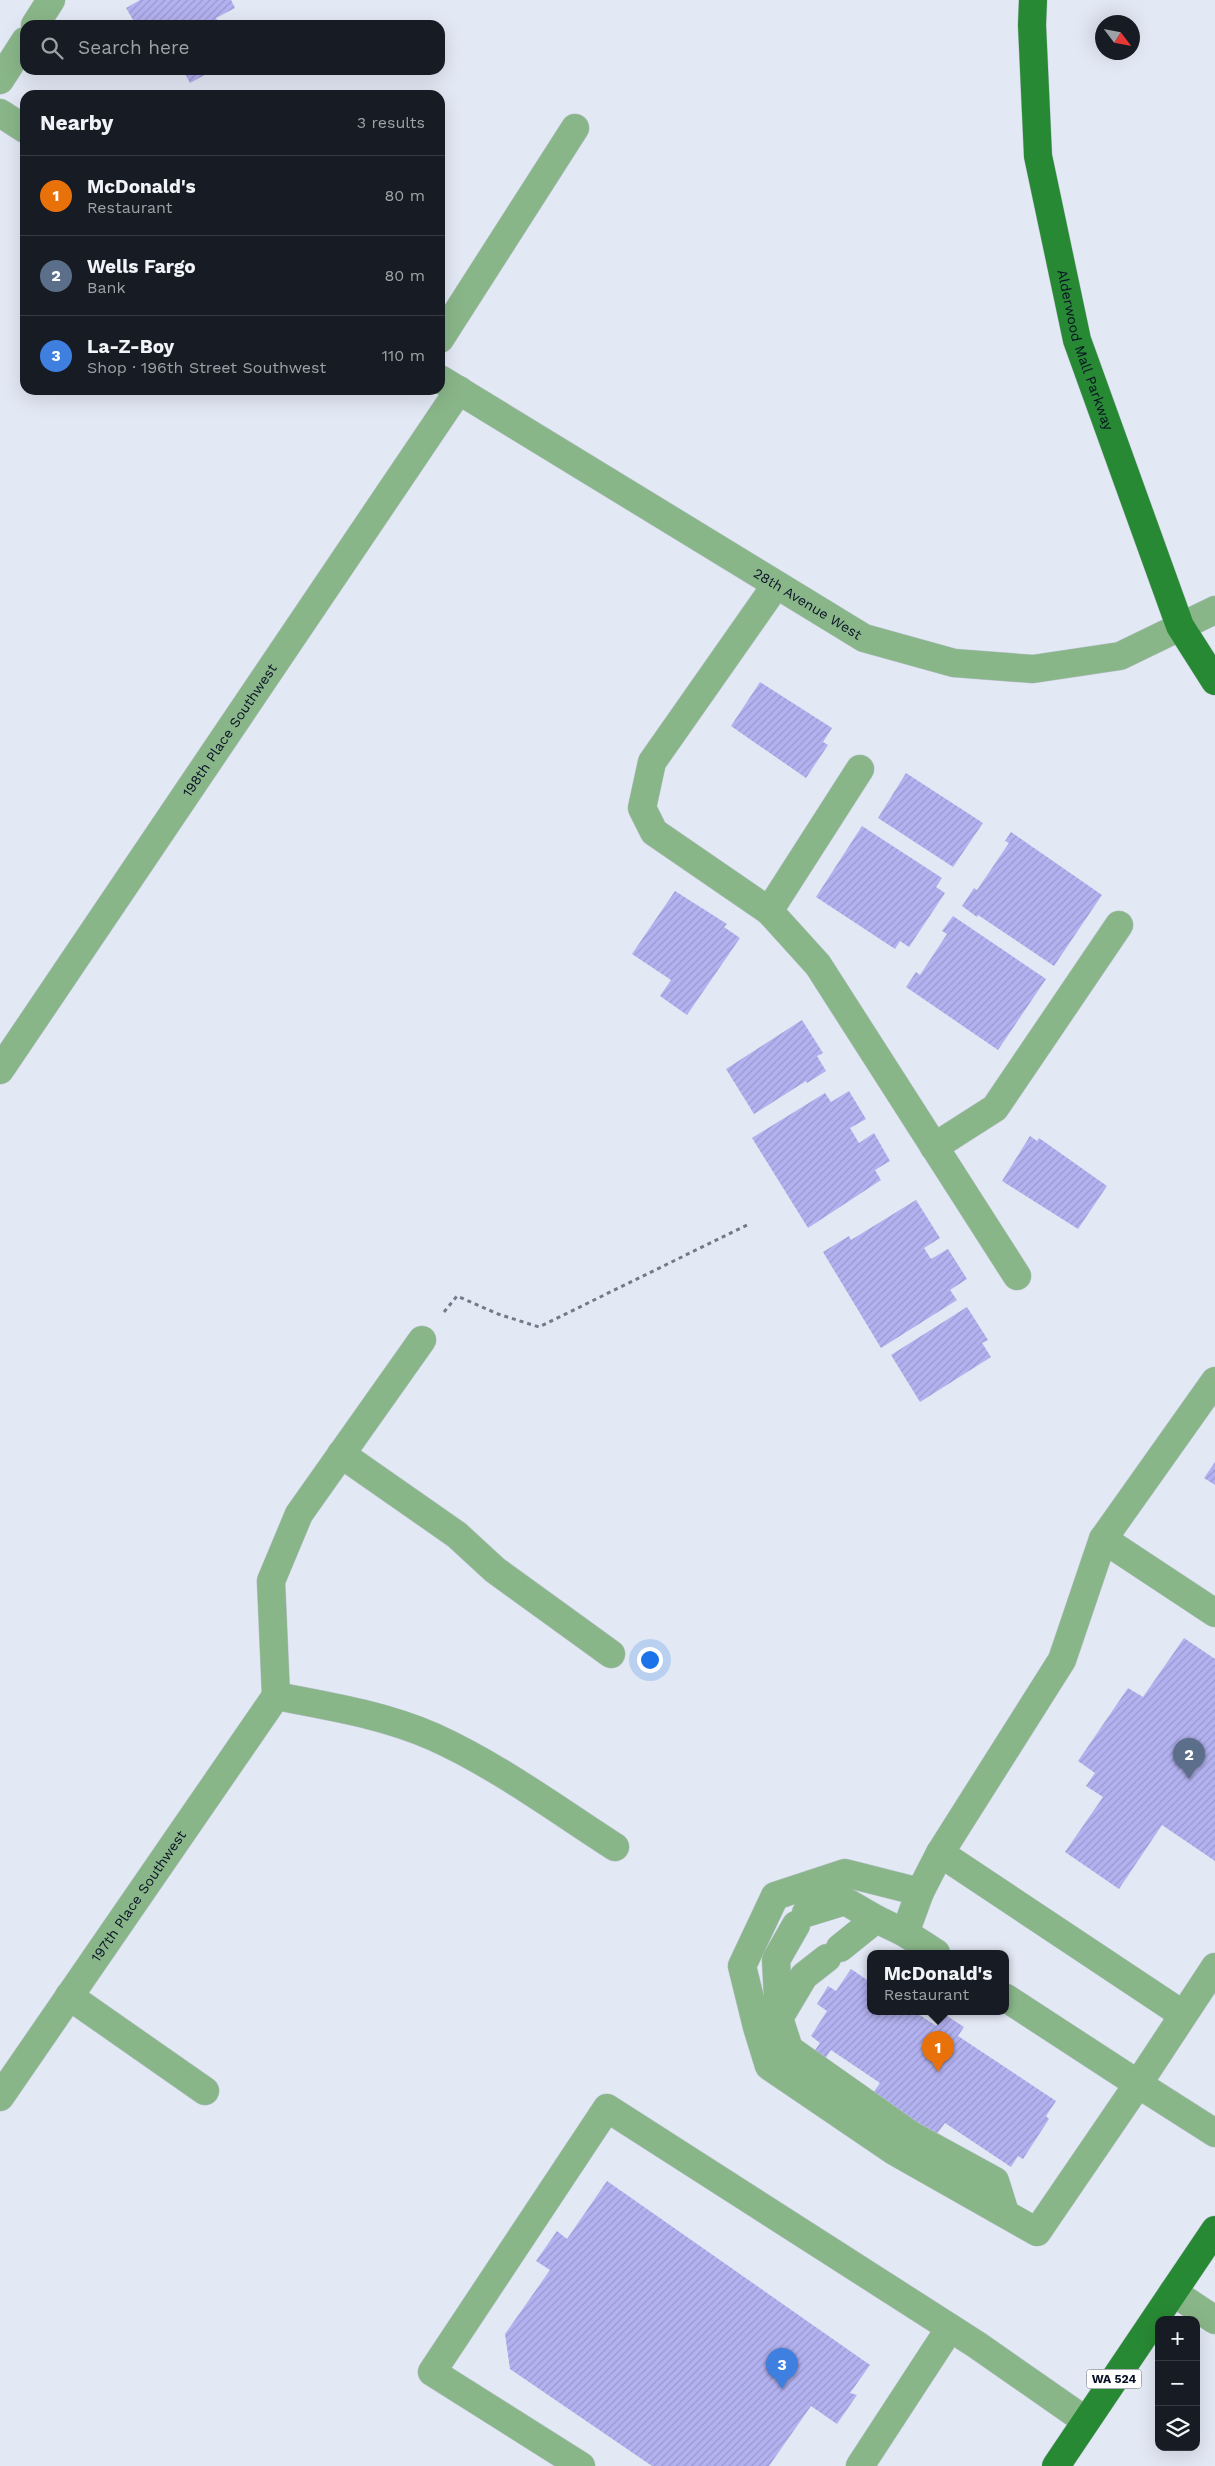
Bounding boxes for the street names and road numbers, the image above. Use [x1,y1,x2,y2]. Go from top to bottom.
street label: Alderwood Mall Parkway [1054,268,1117,433]
street label: 28th Avenue West [751,565,865,643]
street label: 198th Place Southwest [179,661,280,800]
street label: 197th Place Southwest [88,1827,189,1965]
road number: WA 524 [1086,2370,1142,2388]

